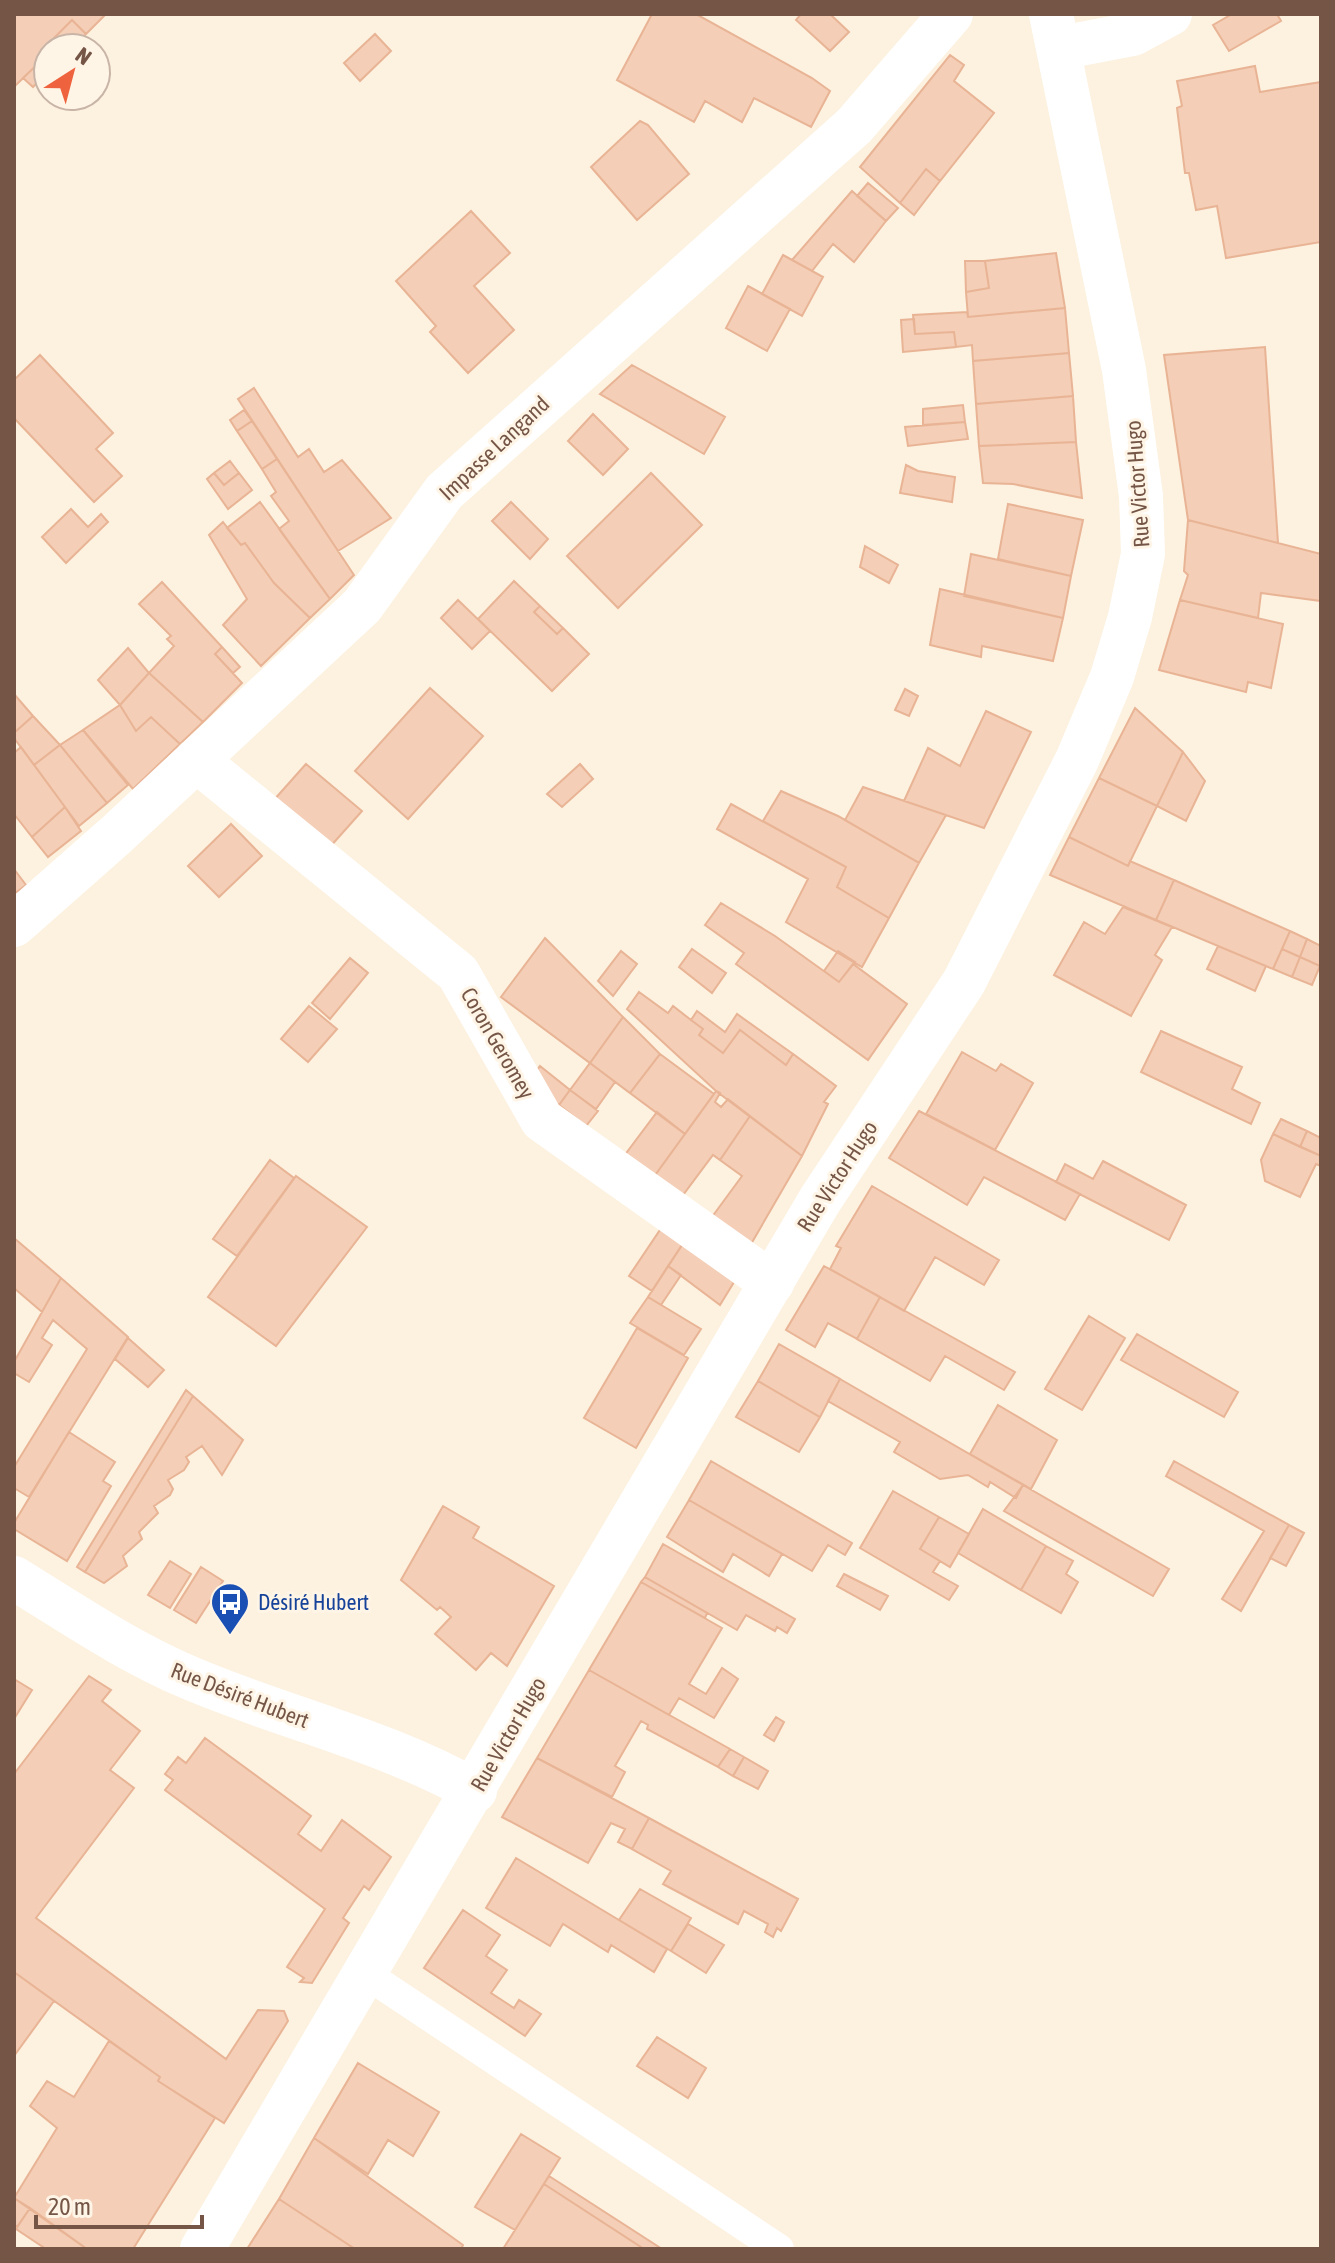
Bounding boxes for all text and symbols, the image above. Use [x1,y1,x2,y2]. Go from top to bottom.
north arrow [32,32,112,112]
text: N [71,41,97,70]
street label: Impasse Langand [434,391,554,505]
street label: Rue Victor Hugo [1120,420,1154,548]
street label: Coron Geromey [456,983,540,1103]
street label: Rue Victor Hugo [791,1116,883,1236]
bus stop icon: Désiré Hubert [209,1581,251,1636]
place label: Désiré Hubert [258,1589,369,1615]
street label: Rue Désiré Hubert [167,1657,313,1733]
street label: Rue Victor Hugo [465,1672,551,1796]
scale bar [36,2179,202,2229]
text: 20 m [48,2193,91,2220]

